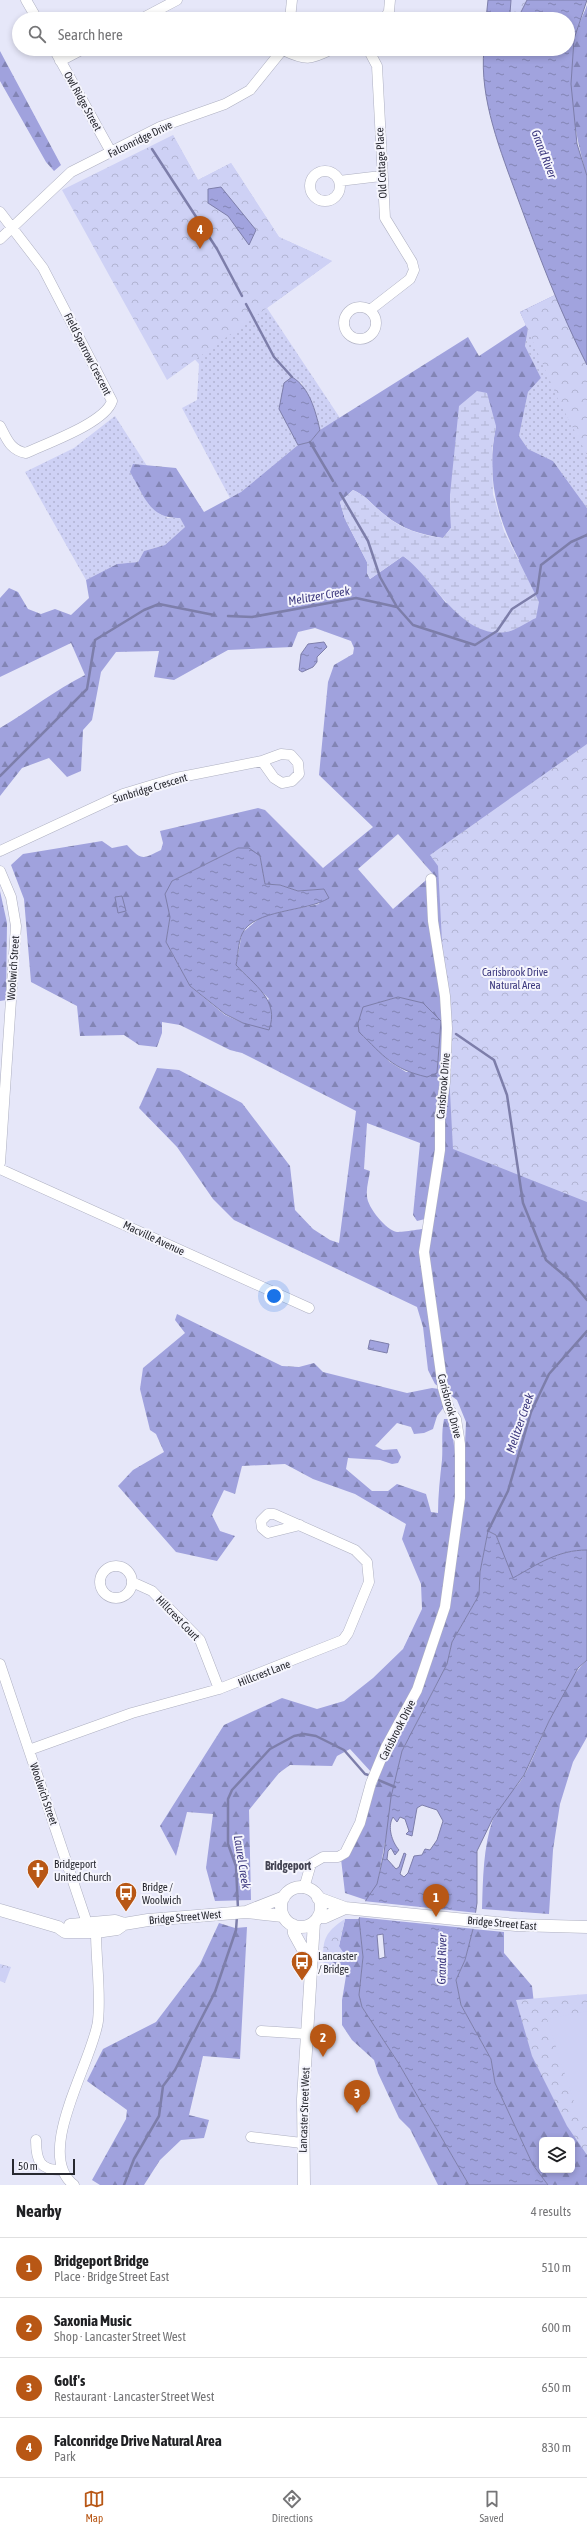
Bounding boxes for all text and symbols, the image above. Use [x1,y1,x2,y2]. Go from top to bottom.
search box [12,12,575,56]
icon: search [26,23,48,45]
text: Search here [58,26,123,43]
street label: Owl Ridge Street [62,69,104,133]
street label: Falconridge Drive [106,118,174,160]
street label: Old Cottage Place [373,127,389,199]
water label: Grand River [528,128,560,181]
pin: 4 [187,216,213,249]
street label: Field Sparrow Crescent [62,311,114,397]
water label: Melitzer Creek [287,584,352,608]
street label: Sunbridge Crescent [111,771,189,805]
street label: Woolwich Street [5,935,21,1001]
park label: Carisbrook Drive Natural Area [482,966,548,991]
street label: Carisbrook Drive [434,1052,452,1120]
street label: Macville Avenue [121,1219,187,1257]
your location [264,1286,284,1306]
street label: Carisbrook Drive [436,1372,464,1440]
water label: Melitzer Creek [503,1391,537,1455]
street label: Hillcrest Court [154,1593,202,1643]
street label: Hillcrest Lane [236,1658,292,1688]
street label: Carisbrook Drive [377,1698,417,1762]
street label: Woolwich Street [28,1761,60,1827]
water label: Laurel Creek [231,1834,253,1890]
church icon: Bridgeport United Church [25,1857,51,1890]
place label: Bridgeport United Church [54,1858,111,1883]
district label: Bridgeport [265,1859,312,1873]
bus stop icon: Bridge / Woolwich [113,1880,139,1913]
place label: Bridge / Woolwich [142,1881,181,1906]
pin: 1 [423,1884,449,1917]
street label: Bridge Street West [148,1908,222,1926]
street label: Bridge Street East [467,1914,537,1932]
water label: Grand River [435,1933,449,1985]
bus stop icon: Lancaster / Bridge [289,1949,315,1982]
place label: Lancaster / Bridge [318,1950,358,1975]
pin: 2 [310,2024,336,2057]
street label: Lancaster Street West [297,2067,311,2153]
pin: 3 [344,2080,370,2113]
map controls [539,2137,575,2173]
button: layers [539,2137,575,2173]
scale bar [12,2157,75,2176]
text: 50 m [18,2160,38,2172]
text: Nearby [16,2201,62,2221]
text: 4 results [531,2204,571,2219]
text: Bridgeport Bridge [54,2252,149,2269]
text: 1 [26,2260,32,2275]
text: 510 m [542,2260,571,2275]
text: Place · Bridge Street East [54,2269,169,2284]
text: Saxonia Music [54,2312,132,2329]
text: 2 [26,2320,32,2335]
text: 600 m [542,2320,571,2335]
text: Shop · Lancaster Street West [54,2329,186,2344]
text: Golf's [54,2372,85,2389]
text: 3 [26,2380,32,2395]
text: 650 m [542,2380,571,2395]
text: Restaurant · Lancaster Street West [54,2389,215,2404]
text: Falconridge Drive Natural Area [54,2432,222,2449]
text: 4 [26,2440,32,2455]
text: 830 m [542,2440,571,2455]
text: Park [54,2449,76,2464]
tab: Map [83,2488,105,2524]
tab: Directions [272,2488,313,2524]
tab: Saved [479,2488,504,2524]

